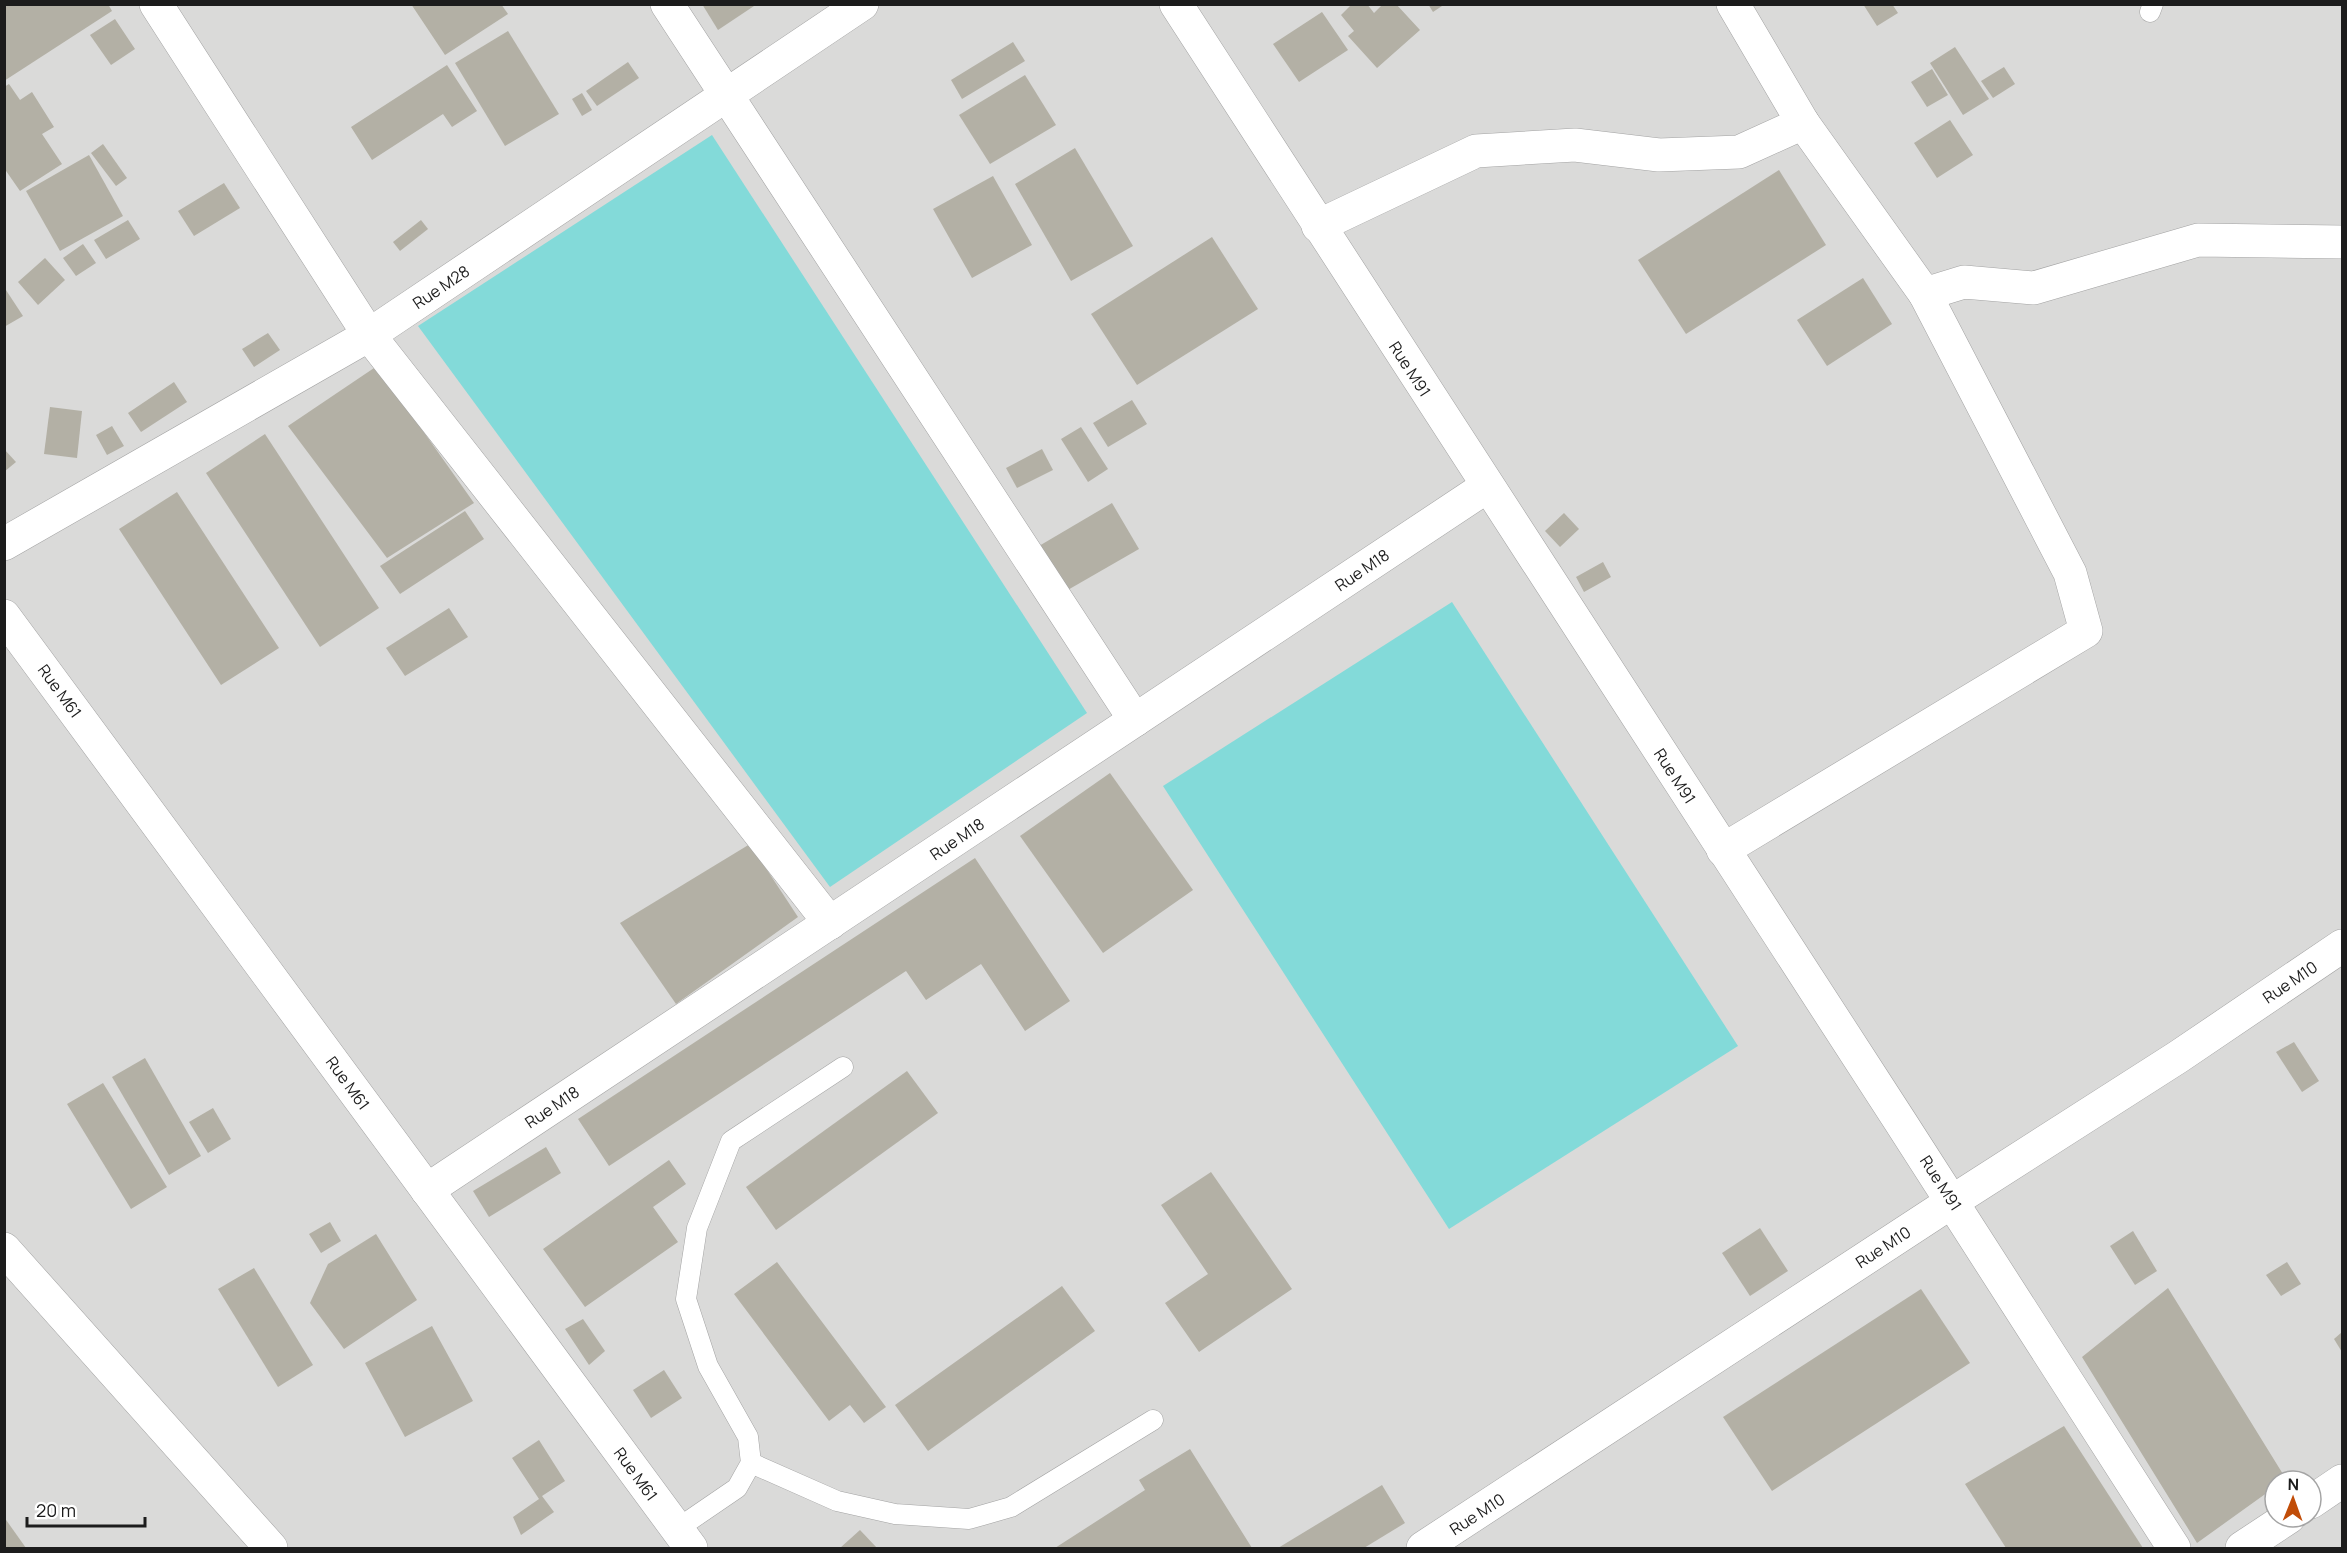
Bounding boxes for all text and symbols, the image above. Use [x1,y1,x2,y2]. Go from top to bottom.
street label: Rue M28 [408,260,474,314]
street label: Rue M91 [1384,337,1436,401]
street label: Rue M18 [1331,544,1393,596]
street label: Rue M61 [33,660,87,722]
street label: Rue M91 [1649,744,1701,808]
street label: Rue M18 [926,813,988,865]
street label: Rue M10 [2258,956,2322,1008]
street label: Rue M61 [321,1052,375,1114]
street label: Rue M18 [521,1081,583,1133]
street label: Rue M91 [1915,1151,1967,1215]
street label: Rue M10 [1851,1221,1915,1273]
street label: Rue M61 [609,1443,663,1505]
north arrow [2263,1469,2323,1529]
text: N [2287,1473,2299,1495]
street label: Rue M10 [1445,1488,1509,1540]
scale bar [27,1490,146,1528]
text: 20 m [36,1498,76,1522]

